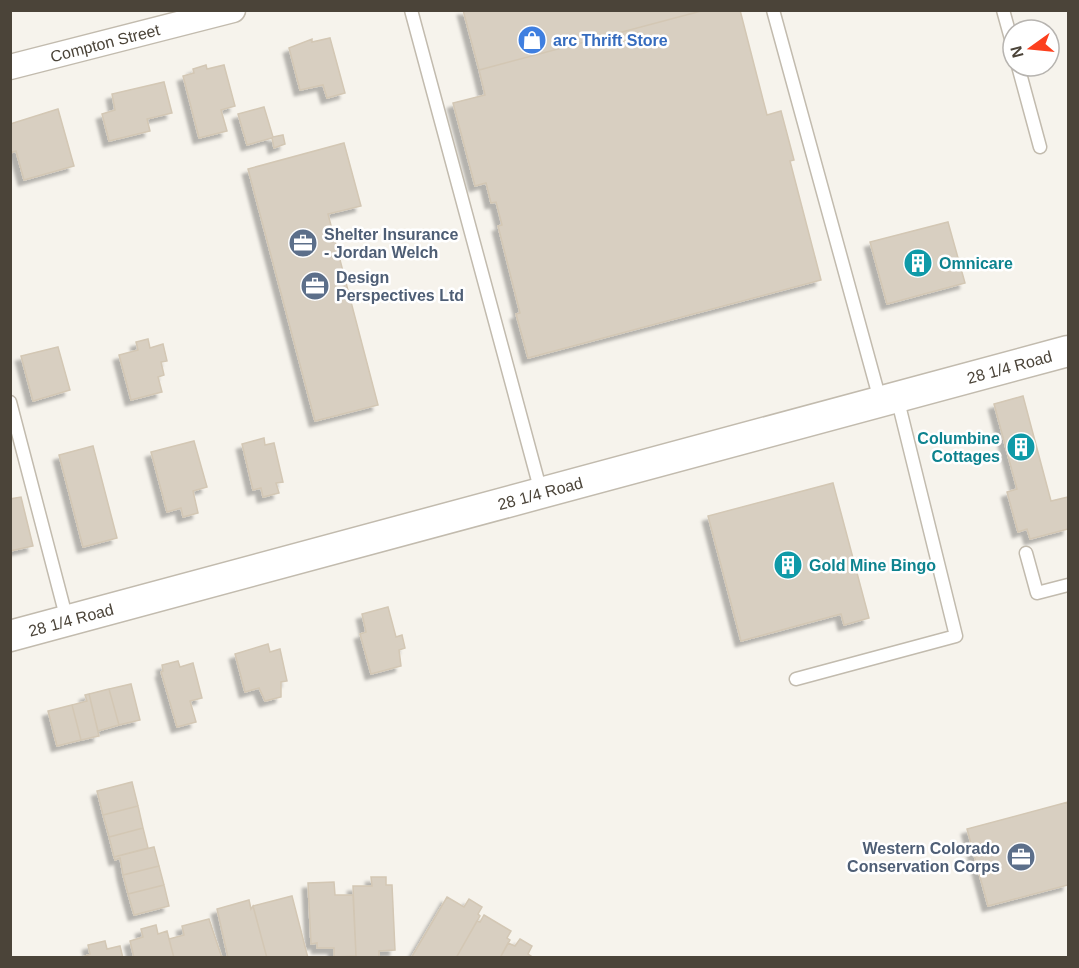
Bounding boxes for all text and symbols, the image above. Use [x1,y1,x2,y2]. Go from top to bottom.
north arrow [1001,18,1061,78]
street label: Compton Street [49,21,162,65]
shop icon: arc Thrift Store [516,24,548,56]
place label: arc Thrift Store [553,32,668,49]
text: N [1007,44,1027,60]
place label: Shelter Insurance - Jordan Welch [324,226,458,261]
office icon: Shelter Insurance - Jordan Welch [287,227,319,259]
building icon: Omnicare [902,247,934,279]
place label: Omnicare [939,255,1013,272]
place label: Design Perspectives Ltd [336,269,464,304]
office icon: Design Perspectives Ltd [299,270,331,302]
street label: 28 1/4 Road [965,348,1054,387]
place label: Columbine Cottages [917,430,1000,465]
building icon: Columbine Cottages [1005,431,1037,463]
street label: 28 1/4 Road [496,474,585,513]
building icon: Gold Mine Bingo [772,549,804,581]
place label: Gold Mine Bingo [809,557,936,574]
street label: 28 1/4 Road [27,601,115,640]
place label: Western Colorado Conservation Corps [847,840,1000,875]
office icon: Western Colorado Conservation Corps [1005,841,1037,873]

